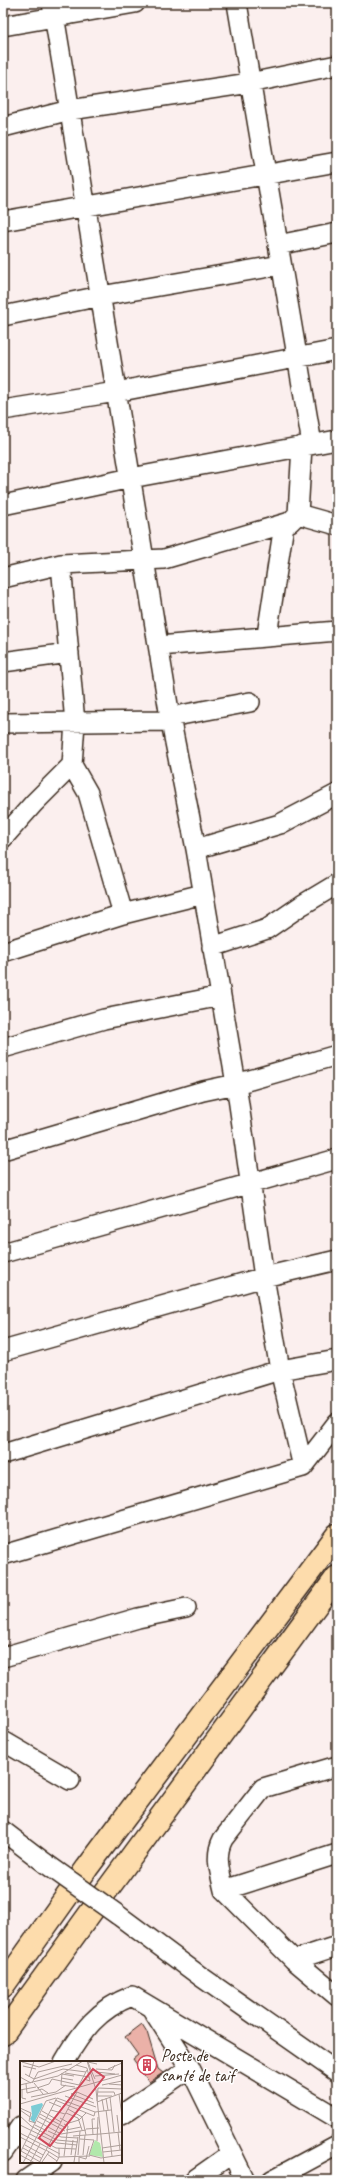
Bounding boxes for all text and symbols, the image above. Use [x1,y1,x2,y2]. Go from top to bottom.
place label: Poste de santé de taif [161,2045,238,2086]
building icon: Poste de santé de taif [136,2054,158,2076]
inset map [20,2061,122,2163]

